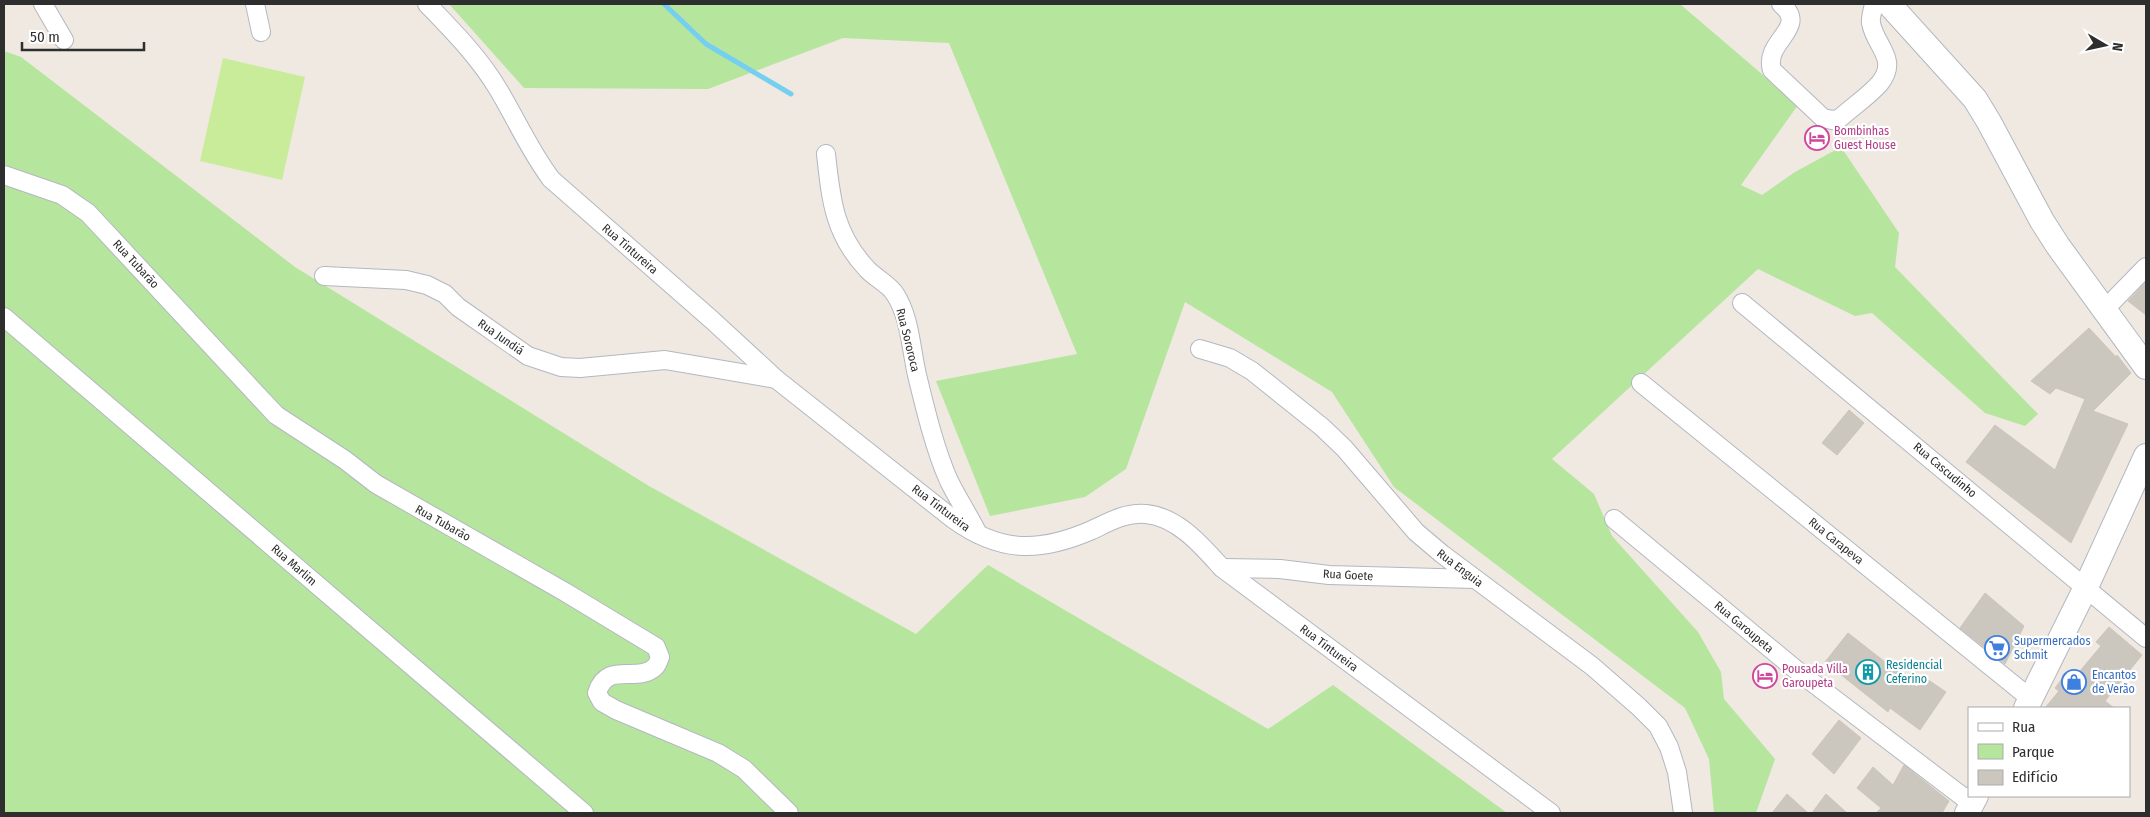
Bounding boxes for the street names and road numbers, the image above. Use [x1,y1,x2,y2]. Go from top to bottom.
street label: Rua Tintureira [599,221,661,277]
street label: Rua Tubarão [110,237,162,291]
street label: Rua Sororoca [893,307,923,373]
street label: Rua Jundiá [475,316,527,358]
street label: Rua Cascudinho [1911,440,1979,500]
street label: Rua Tintureira [909,482,973,534]
street label: Rua Tubarão [413,502,473,544]
street label: Rua Carapeva [1806,515,1866,567]
street label: Rua Marlim [268,541,320,589]
street label: Rua Enguia [1434,546,1486,590]
street label: Rua Goete [1323,567,1374,583]
street label: Rua Garoupeta [1712,598,1776,656]
street label: Rua Tintureira [1297,622,1361,674]

